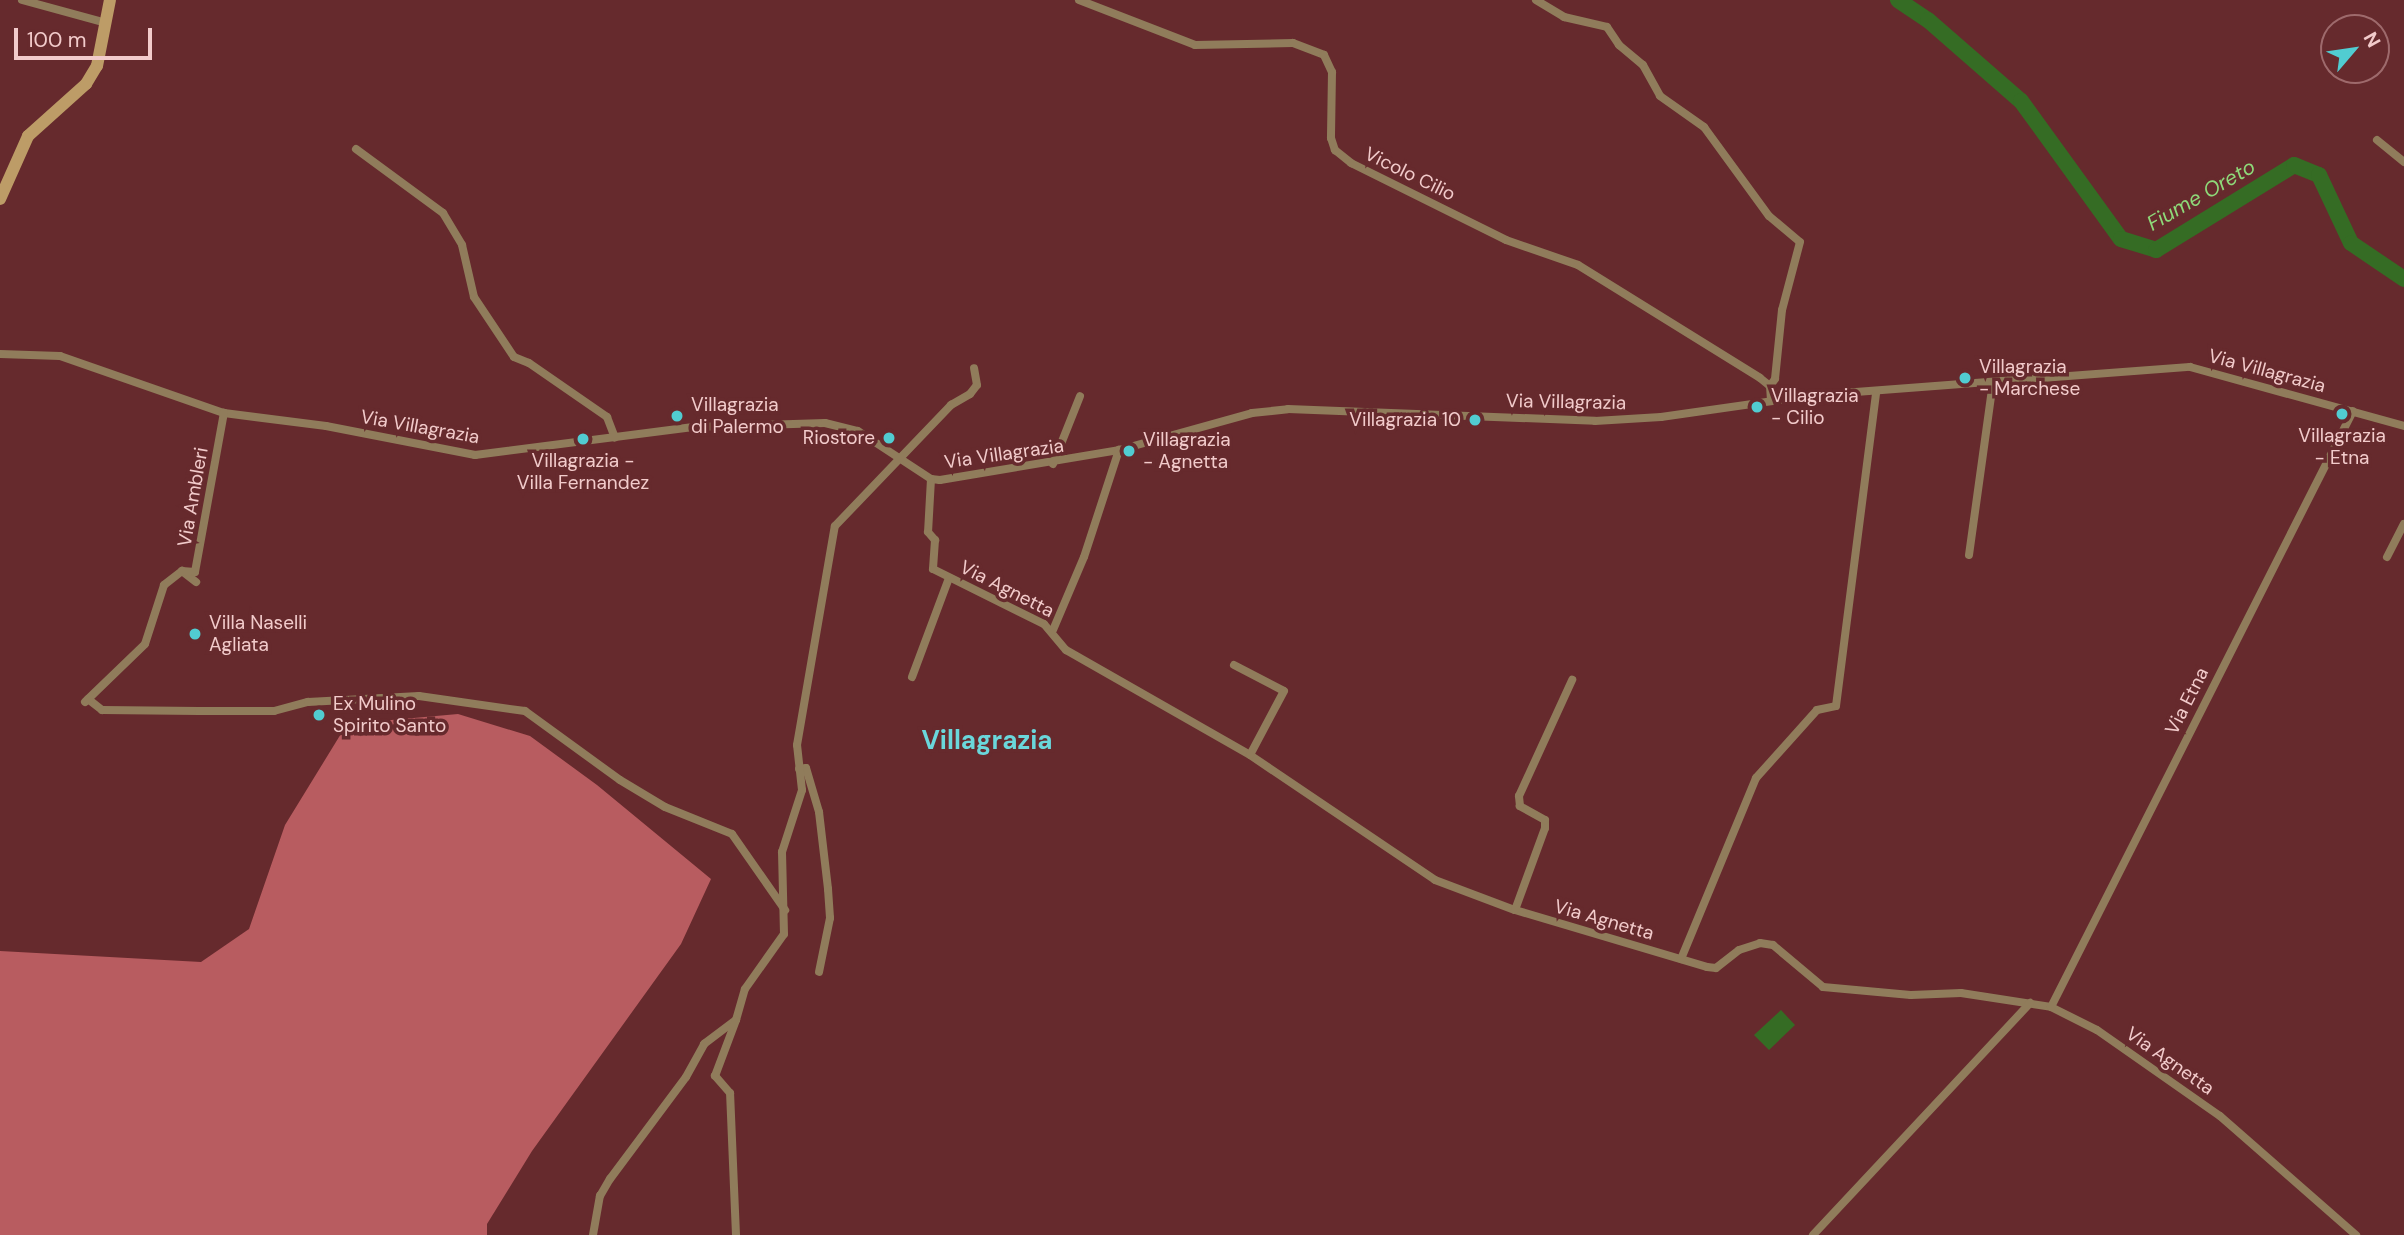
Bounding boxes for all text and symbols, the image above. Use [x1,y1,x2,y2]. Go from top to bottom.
scale bar [18,14,156,58]
north arrow [2320,14,2390,84]
text: 100 m [27,26,87,54]
text: N [2358,27,2386,52]
street label: Vicolo Cilio [1361,142,1459,206]
water label: Fiume Oreto [2142,154,2260,236]
street label: Via Villagrazia [2206,344,2328,398]
place label: Villagrazia - Marchese [1979,356,2080,400]
marker: Villagrazia - Marchese [1957,370,1973,386]
place label: Villagrazia - Cilio [1771,385,1859,429]
street label: Via Villagrazia [1506,390,1626,414]
place label: Villagrazia di Palermo [691,394,784,438]
marker: Villagrazia - Cilio [1749,399,1765,415]
street label: Via Villagrazia [359,405,481,449]
marker: Villagrazia - Etna [2334,406,2350,422]
marker: Villagrazia di Palermo [669,408,685,424]
place label: Villagrazia 10 [1349,409,1461,431]
marker: Villagrazia 10 [1467,412,1483,428]
place label: Villagrazia - Etna [2298,425,2386,469]
place label: Riostore [803,427,875,449]
place label: Villagrazia - Agnetta [1143,429,1231,473]
marker: Riostore [881,430,897,446]
marker: Villagrazia - Villa Fernandez [575,431,591,447]
street label: Via Villagrazia [943,434,1065,474]
marker: Villagrazia - Agnetta [1121,443,1137,459]
street label: Via Ambleri [173,445,213,549]
place label: Villagrazia - Villa Fernandez [517,450,649,494]
street label: Via Agnetta [956,556,1058,622]
place label: Villa Naselli Agliata [209,612,307,656]
marker: Villa Naselli Agliata [187,626,203,642]
street label: Via Etna [2160,664,2214,738]
place label: Ex Mulino Spirito Santo [333,693,446,737]
marker: Ex Mulino Spirito Santo [311,707,327,723]
district label: Villagrazia [921,725,1053,757]
street label: Via Agnetta [1552,895,1656,945]
street label: Via Agnetta [2121,1022,2219,1100]

